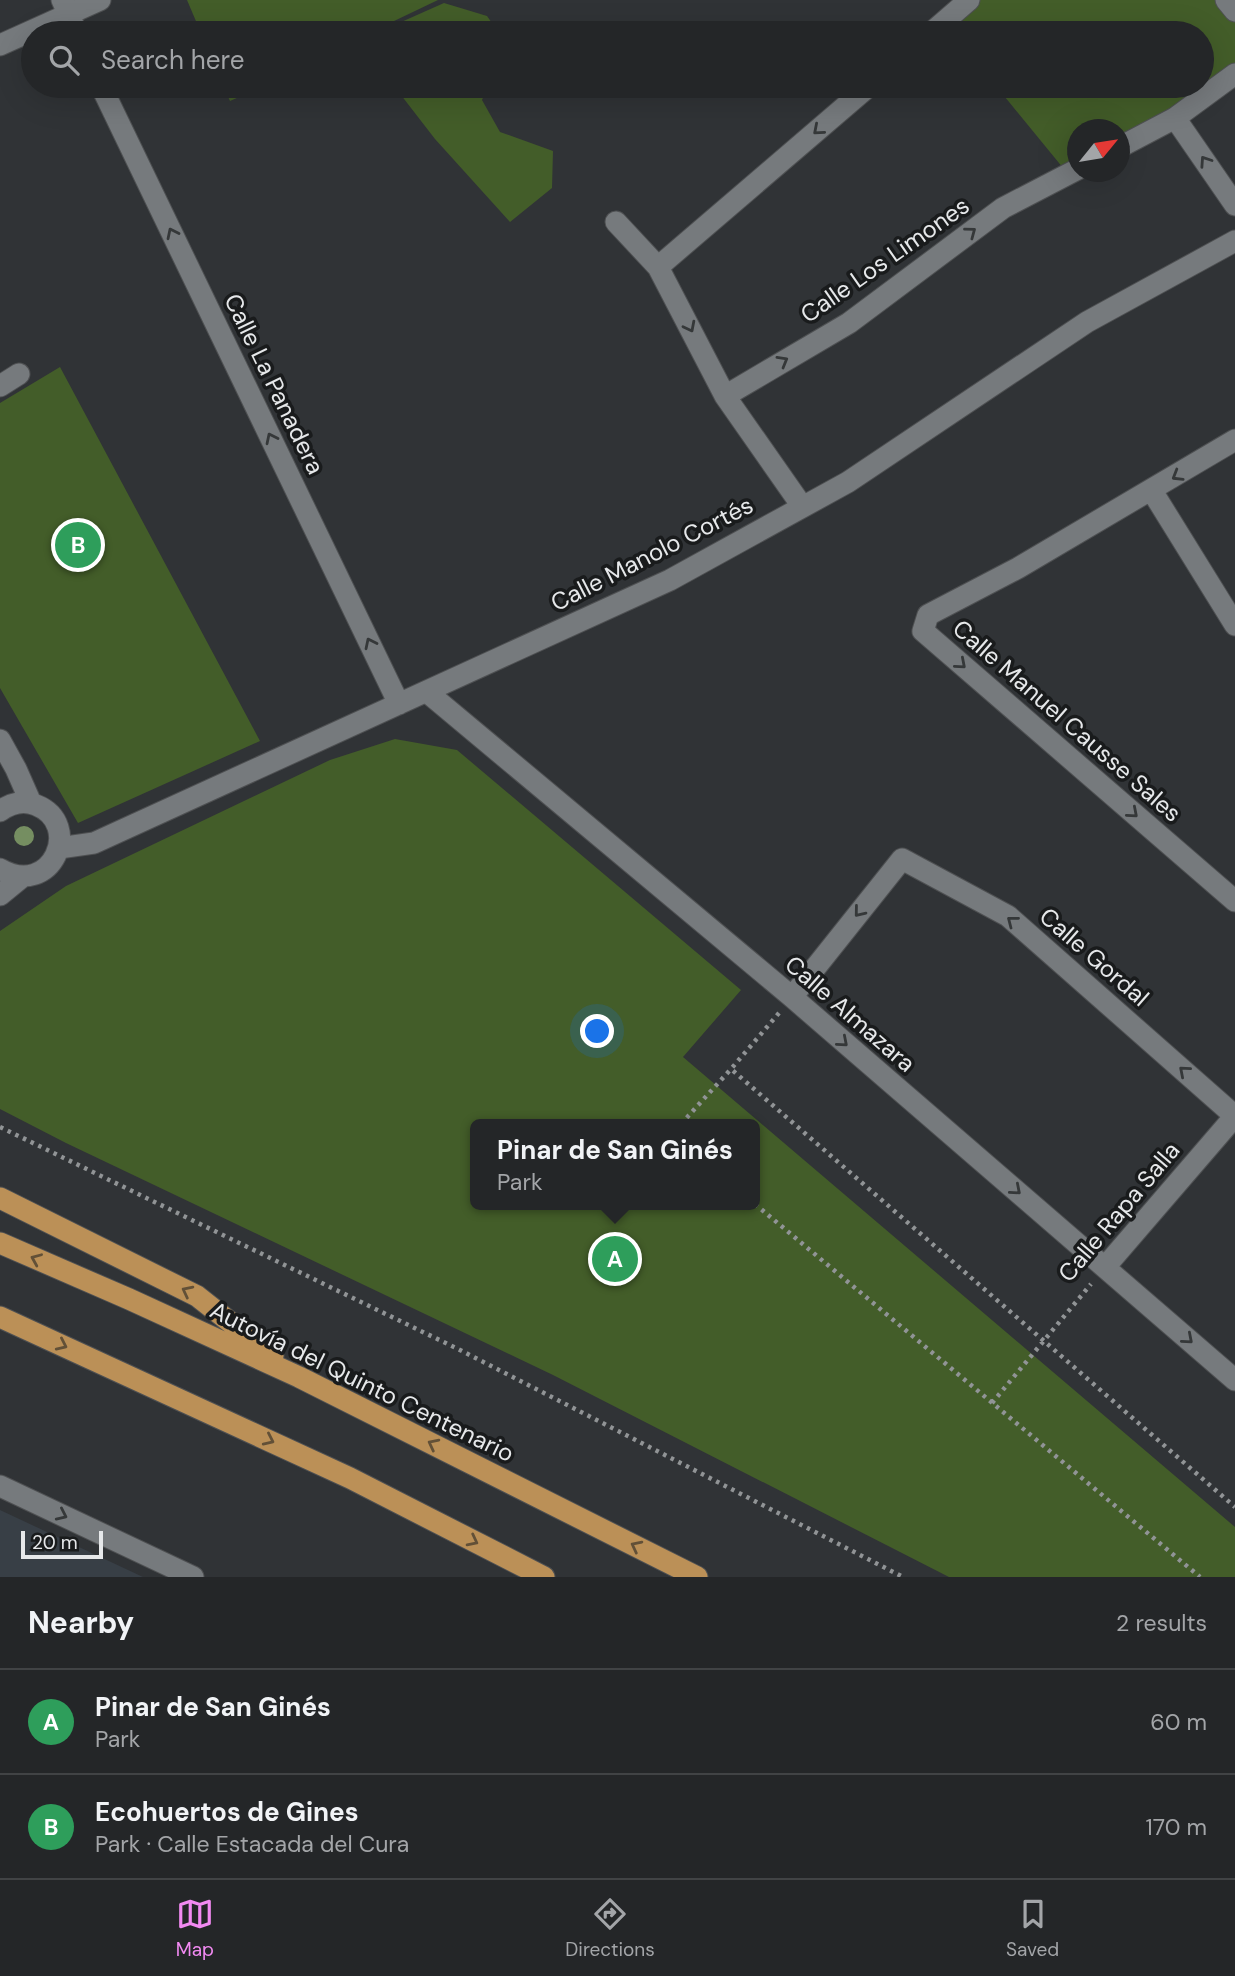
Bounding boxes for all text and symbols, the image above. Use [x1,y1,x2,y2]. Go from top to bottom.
search box [21,21,1214,98]
icon: search [45,41,83,79]
text: Search here [101,43,244,77]
north arrow [1067,119,1130,182]
one-way arrow [813,122,826,134]
one-way arrow [1201,156,1213,169]
street label: Calle Los Limones [794,190,975,329]
one-way arrow [166,228,180,240]
one-way arrow [963,228,975,241]
street label: Calle La Panadera [217,288,332,479]
one-way arrow [681,320,695,332]
one-way arrow [776,356,789,369]
one-way arrow [265,433,279,445]
one-way arrow [1171,467,1184,480]
street label: Calle Manolo Cortés [545,489,758,618]
pin: B [55,519,101,571]
street label: Calle Manuel Causse Sales [946,613,1188,829]
one-way arrow [364,638,378,650]
one-way arrow [953,656,966,668]
one-way arrow [1125,805,1138,817]
street label: Calle Gordal [1033,901,1156,1013]
one-way arrow [855,905,868,917]
one-way arrow [1008,917,1020,930]
street label: Calle Almazara [779,949,922,1079]
your location [580,1014,614,1048]
one-way arrow [835,1034,848,1046]
one-way arrow [1179,1067,1192,1079]
popup [470,1119,760,1210]
text: Pinar de San Ginés [497,1133,733,1167]
street label: Calle Rapa Salla [1051,1135,1186,1288]
text: Park [497,1167,543,1197]
one-way arrow [1007,1182,1020,1194]
pin: A [592,1233,638,1285]
one-way arrow [31,1253,43,1267]
one-way arrow [182,1285,194,1299]
street label: Autovía del Quinto Centenario [205,1294,519,1469]
one-way arrow [1180,1331,1193,1343]
one-way arrow [55,1337,67,1351]
one-way arrow [262,1432,274,1446]
one-way arrow [428,1439,440,1453]
one-way arrow [55,1507,67,1521]
scale bar [21,1528,103,1560]
text: 20 m [32,1530,78,1555]
one-way arrow [466,1532,478,1546]
one-way arrow [631,1541,643,1555]
text: Nearby [28,1603,134,1642]
text: 2 results [1116,1608,1207,1638]
text: Pinar de San Ginés [95,1690,331,1724]
text: A [43,1707,59,1737]
text: 60 m [1150,1707,1207,1737]
text: Park [95,1724,140,1754]
text: Ecohuertos de Gines [95,1795,359,1829]
text: B [44,1812,58,1842]
text: 170 m [1146,1812,1207,1842]
text: Park · Calle Estacada del Cura [95,1829,409,1859]
tab: Map [176,1895,214,1962]
tab: Directions [565,1895,655,1962]
tab: Saved [1006,1895,1059,1962]

